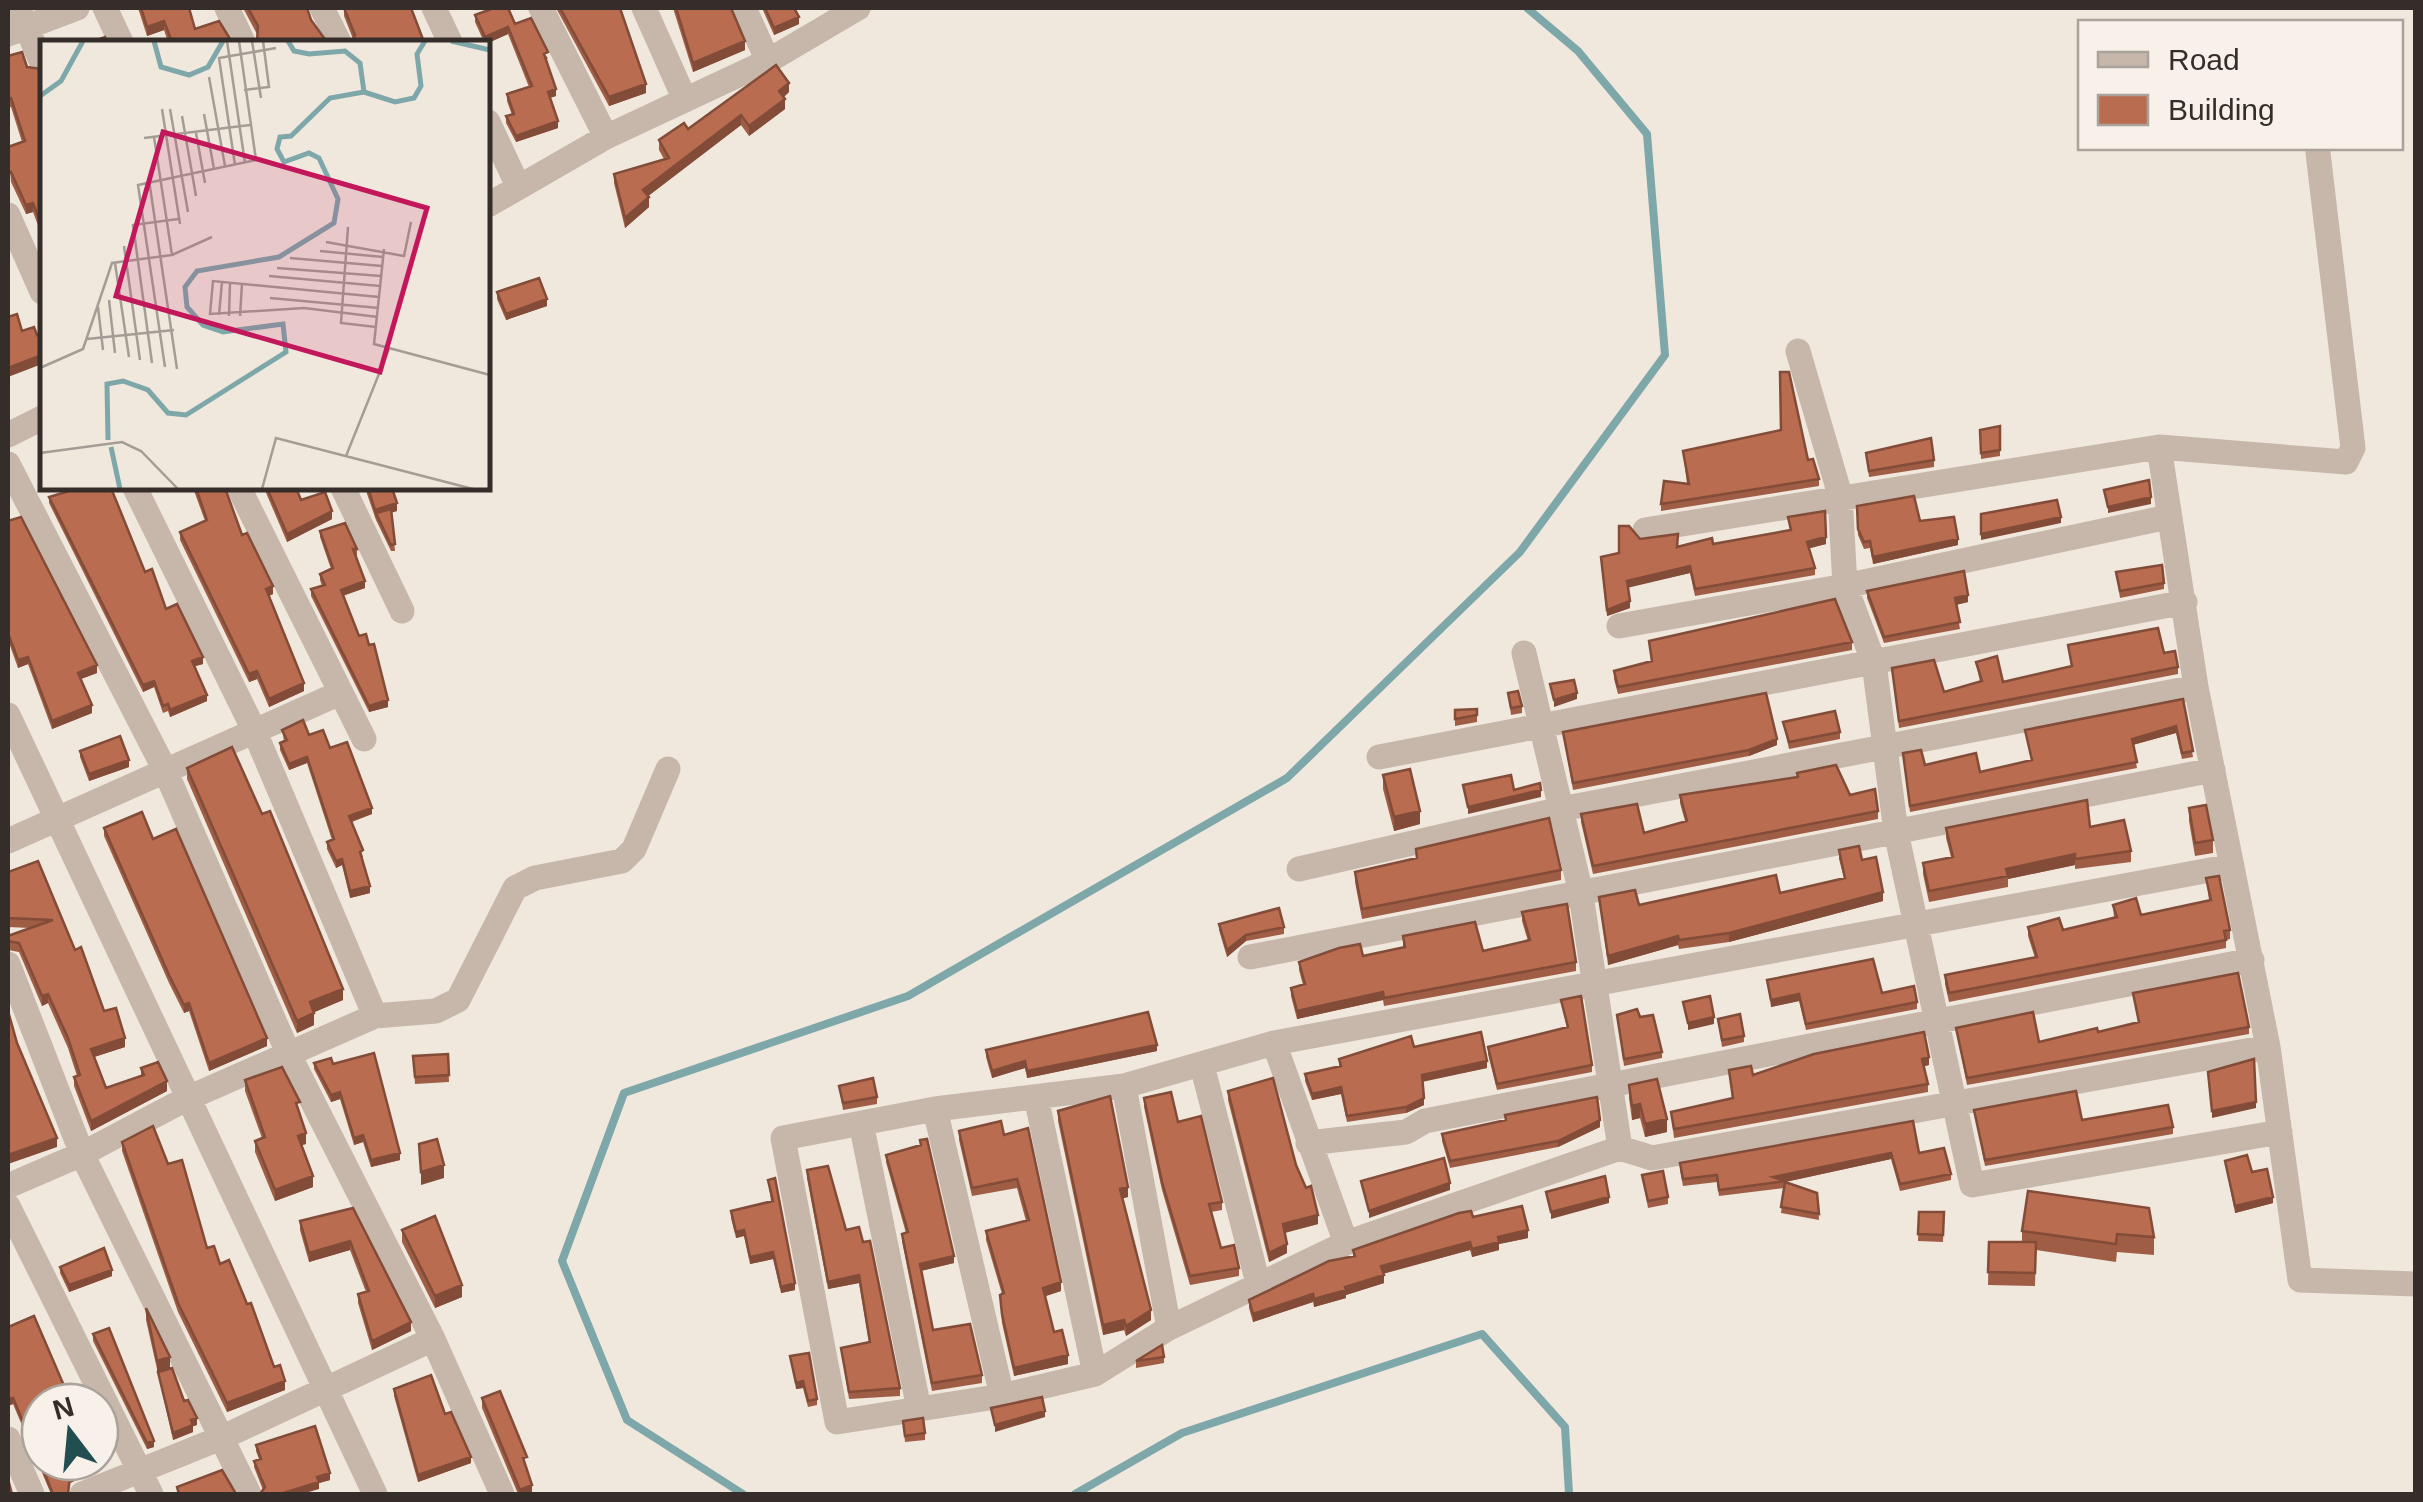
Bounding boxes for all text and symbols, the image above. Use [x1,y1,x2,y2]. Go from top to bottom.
legend [2078,20,2403,150]
inset map [40,40,490,490]
text: Road [2168,43,2240,76]
text: Building [2168,93,2275,126]
north arrow [20,1382,120,1482]
text: N [49,1391,77,1426]

